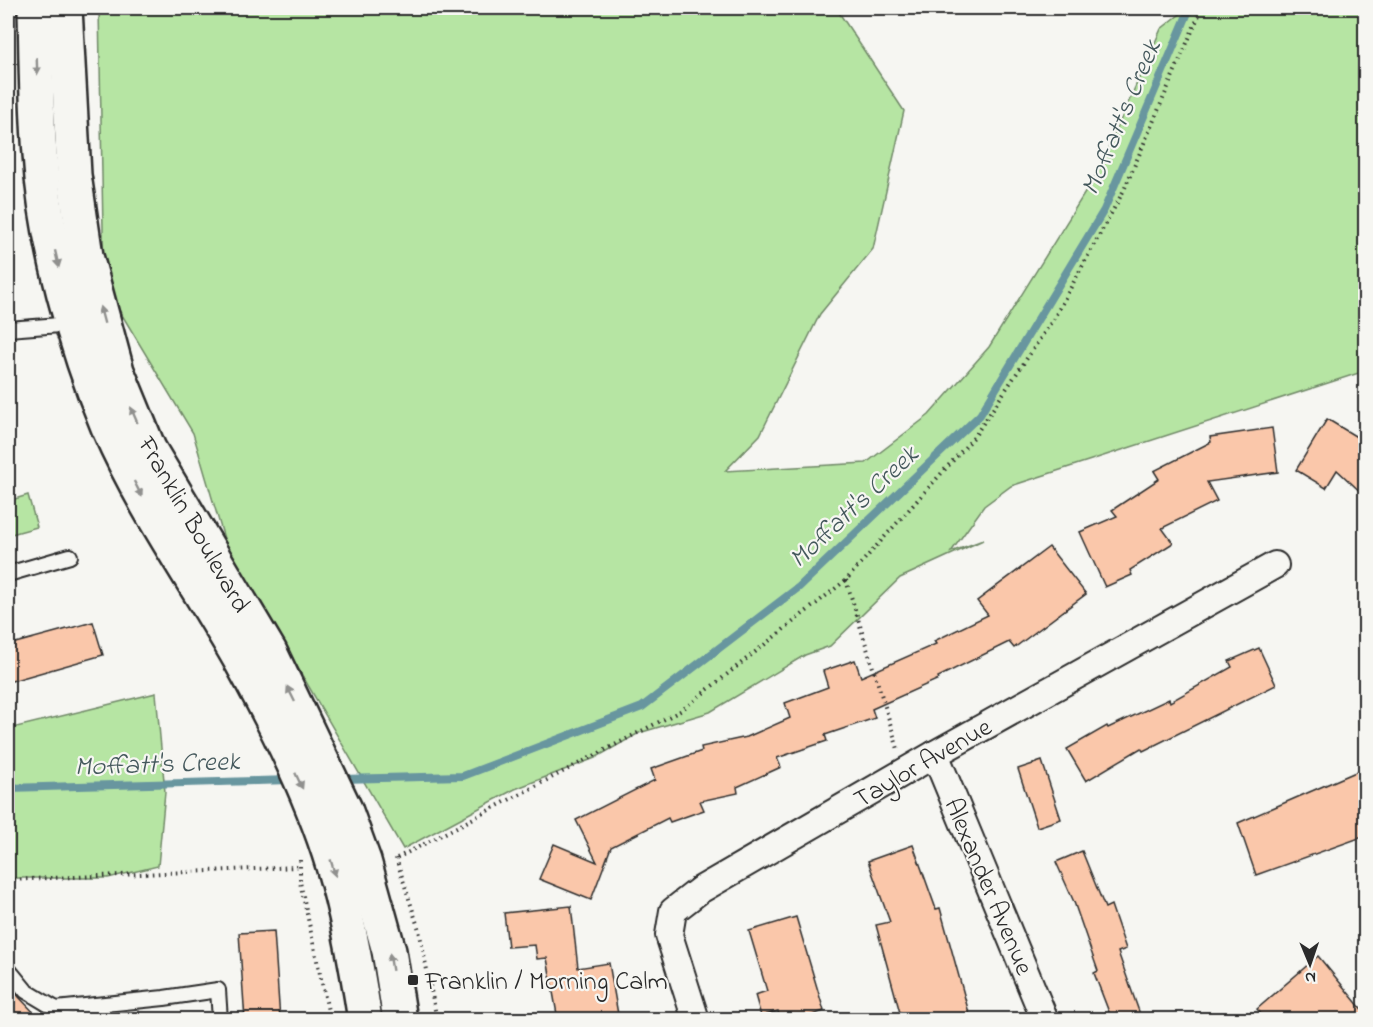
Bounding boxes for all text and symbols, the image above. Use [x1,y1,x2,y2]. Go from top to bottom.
water label: Moffatt's Creek [1072,33,1173,202]
one-way arrow [32,56,41,75]
one-way arrow [53,250,63,269]
one-way arrow [97,306,106,324]
one-way arrow [129,405,139,423]
street label: Franklin Boulevard [126,429,259,621]
water label: Moffatt's Creek [781,436,929,578]
one-way arrow [134,481,143,498]
one-way arrow [286,686,295,703]
street label: Taylor Avenue [847,710,1000,819]
water label: Moffatt's Creek [74,743,241,788]
one-way arrow [295,773,304,790]
street label: Alexander Avenue [933,793,1042,982]
one-way arrow [329,859,338,877]
north arrow [1280,934,1340,994]
one-way arrow [386,952,395,971]
place label: Franklin / Morning Calm [424,964,668,1002]
text: N [1304,965,1316,989]
marker: Franklin / Morning Calm [406,973,420,987]

